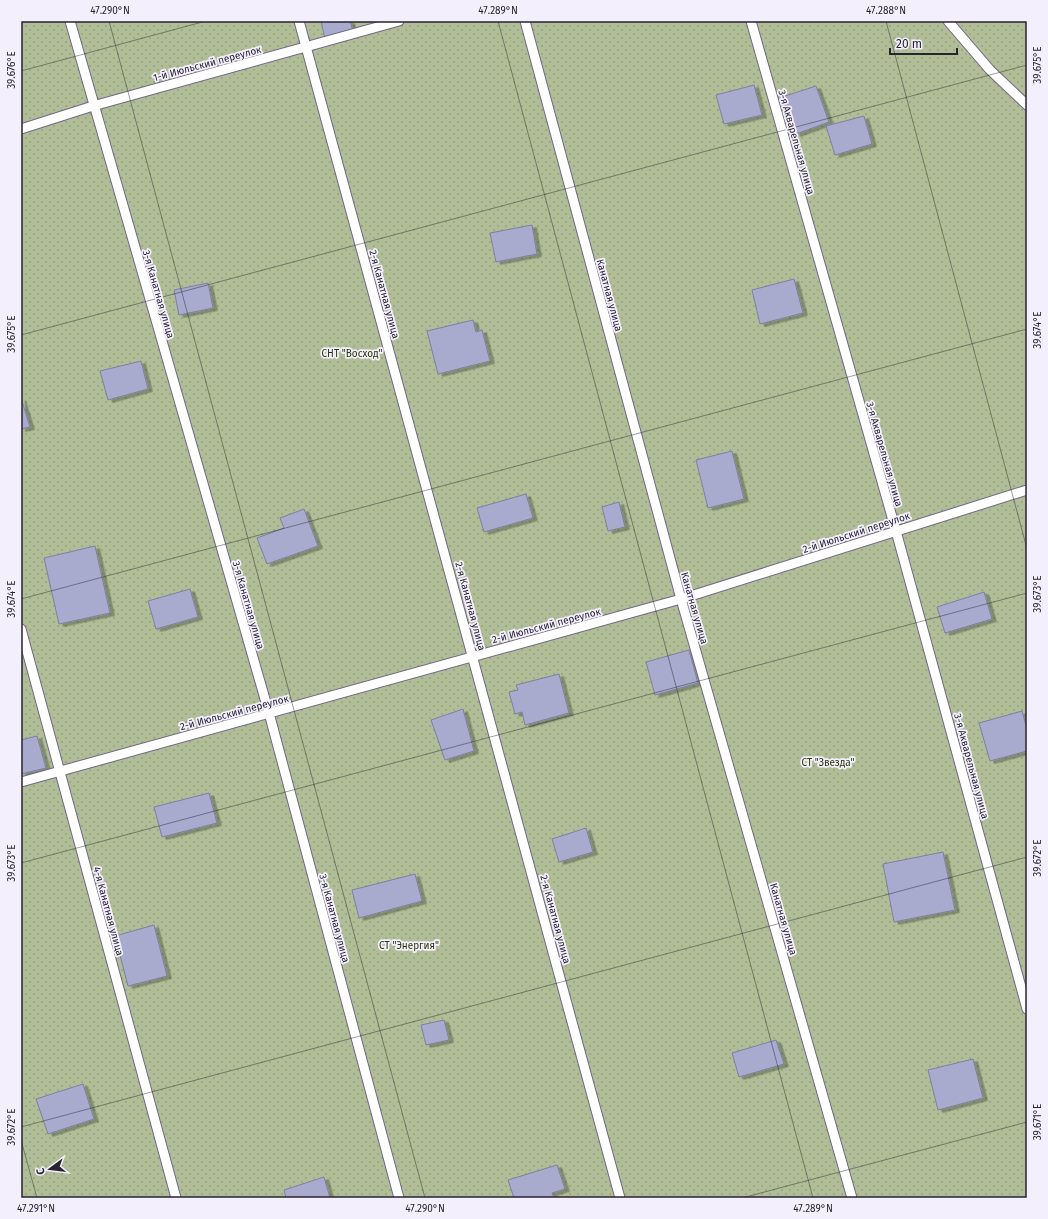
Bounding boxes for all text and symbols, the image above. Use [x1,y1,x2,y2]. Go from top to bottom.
text: 47.290°N [90,5,130,17]
text: 47.289°N [478,5,518,17]
text: 47.288°N [866,5,906,17]
scale bar [890,30,957,56]
text: 20 m [896,37,922,51]
street label: 1-й Июльский переулок [152,44,263,84]
text: 39.675°E [1032,46,1044,84]
text: 39.676°E [6,51,18,89]
street label: 3-я Акварельная улица [775,88,817,196]
street label: 3-я Канатная улица [140,249,176,340]
street label: 2-я Канатная улица [366,249,402,340]
street label: Канатная улица [594,258,624,333]
text: 39.674°E [1032,311,1044,349]
text: 39.675°E [6,315,18,353]
park label: СНТ "Восход" [322,348,382,360]
street label: 3-я Акварельная улица [863,400,905,508]
street label: 2-й Июльский переулок [801,510,912,556]
street label: 3-я Канатная улица [230,560,266,651]
street label: 2-я Канатная улица [452,561,488,652]
street label: Канатная улица [678,571,710,646]
text: 39.673°E [1032,575,1044,613]
text: 39.674°E [6,580,18,618]
street label: 2-й Июльский переулок [491,605,603,646]
street label: 2-й Июльский переулок [179,692,291,733]
street label: 3-я Акварельная улица [951,712,991,820]
park label: СТ "Звезда" [801,757,855,769]
text: 39.672°E [1032,839,1044,877]
text: 39.673°E [6,844,18,882]
street label: 4-я Канатная улица [90,865,126,957]
street label: 3-я Канатная улица [316,873,352,964]
street label: 2-я Канатная улица [537,874,573,965]
street label: Канатная улица [767,882,799,957]
park label: СТ "Энергия" [379,940,439,952]
text: 39.671°E [1032,1104,1044,1140]
text: 39.672°E [6,1108,18,1146]
north arrow [30,1149,70,1189]
text: С [34,1166,48,1176]
text: 47.291°N [17,1203,55,1215]
text: 47.290°N [405,1203,445,1215]
text: 47.289°N [793,1203,833,1215]

